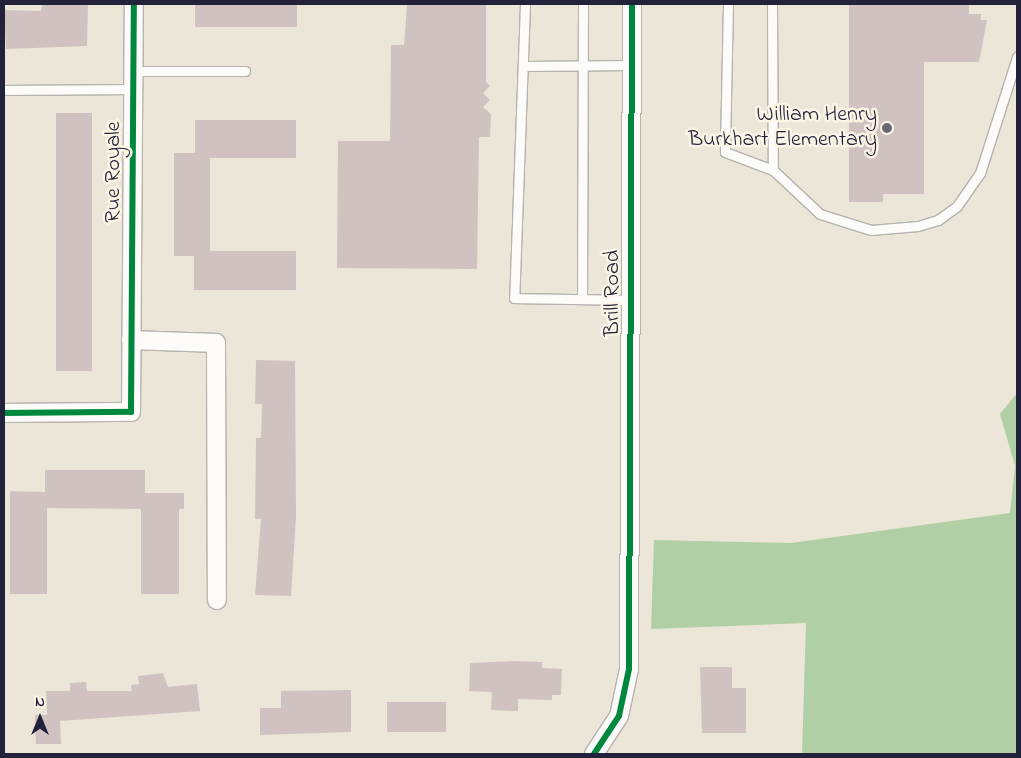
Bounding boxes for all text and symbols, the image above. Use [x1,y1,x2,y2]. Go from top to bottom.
place label: William Henry Burkhart Elementary [688,102,877,154]
street label: Rue Royale [102,121,128,223]
marker: William Henry Burkhart Elementary [881,122,893,134]
street label: Brill Road [601,250,627,336]
text: N [35,692,45,713]
north arrow [15,693,65,743]

